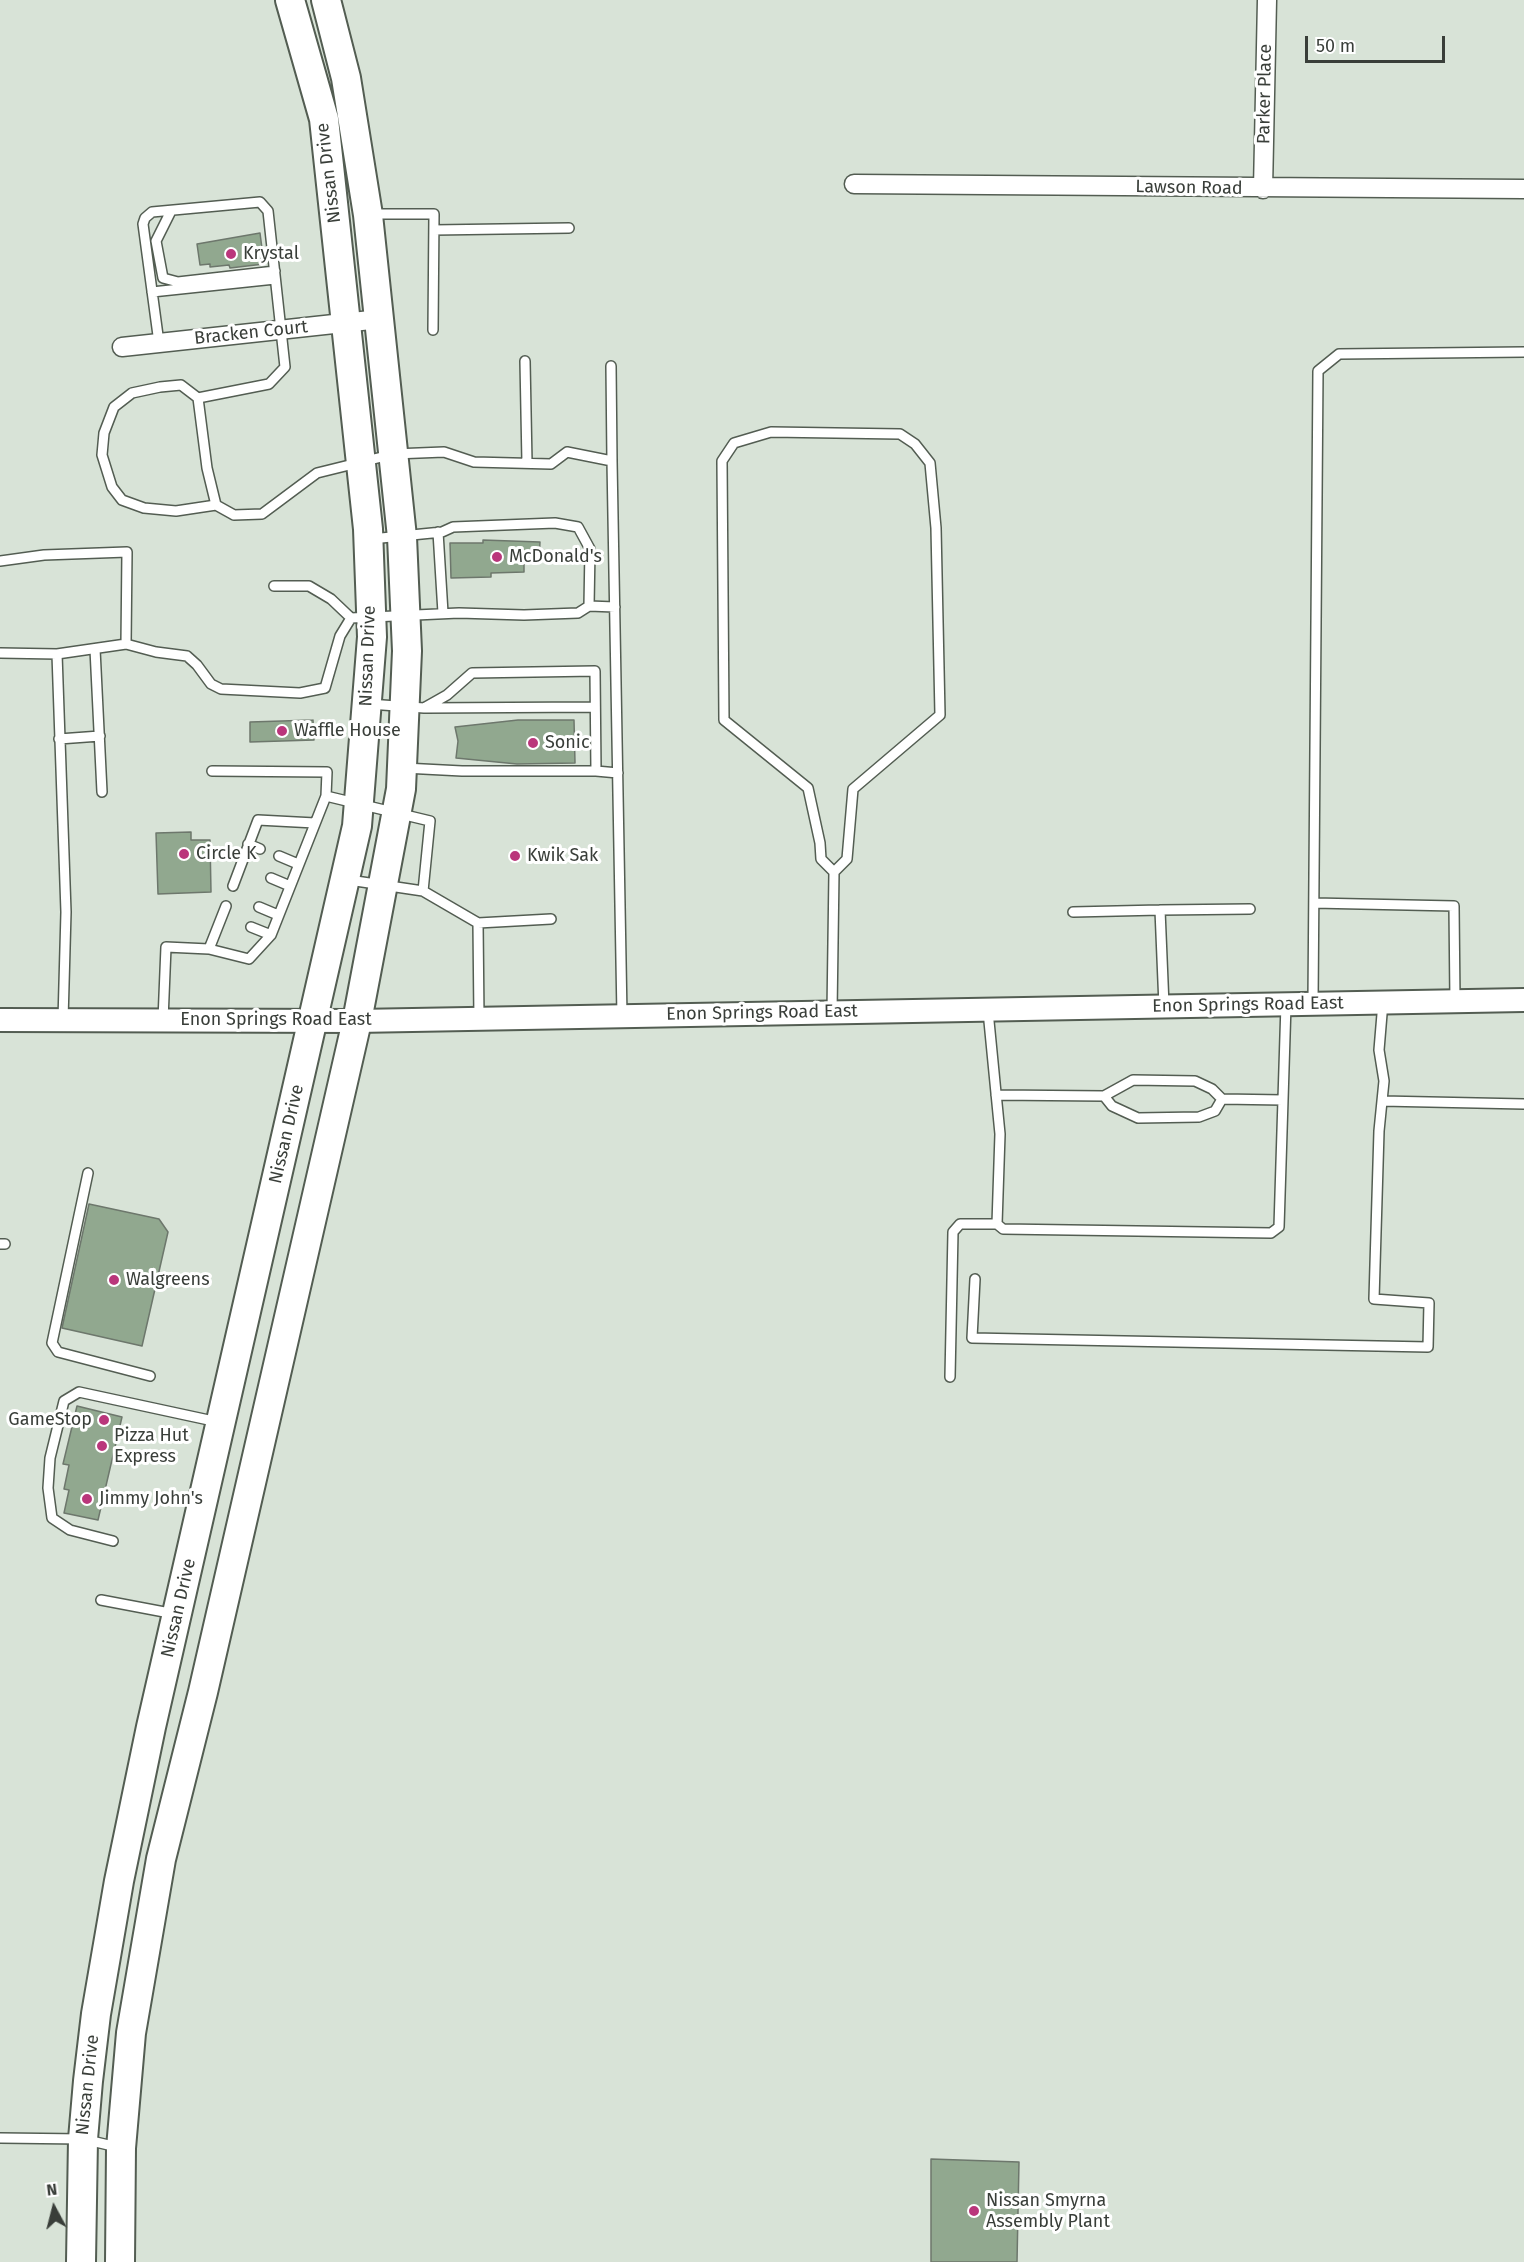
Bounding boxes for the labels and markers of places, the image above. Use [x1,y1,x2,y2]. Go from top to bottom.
place label: Krystal [243,243,299,265]
marker: Krystal [224,247,238,261]
place label: McDonald's [509,546,602,568]
marker: McDonald's [490,550,504,564]
place label: Waffle House [294,720,401,742]
marker: Waffle House [275,724,289,738]
place label: Sonic [545,732,590,754]
marker: Sonic [526,736,540,750]
place label: Circle K [196,843,257,865]
place label: Kwik Sak [527,845,598,867]
marker: Circle K [177,847,191,861]
marker: Kwik Sak [508,849,522,863]
place label: Walgreens [126,1269,210,1291]
marker: Walgreens [107,1273,121,1287]
place label: GameStop [8,1409,92,1431]
marker: GameStop [97,1413,111,1427]
place label: Pizza Hut Express [114,1425,189,1468]
marker: Pizza Hut Express [95,1439,109,1453]
place label: Jimmy John's [99,1488,203,1510]
marker: Jimmy John's [80,1492,94,1506]
place label: Nissan Smyrna Assembly Plant [986,2190,1110,2232]
marker: Nissan Smyrna Assembly Plant [967,2204,981,2218]

